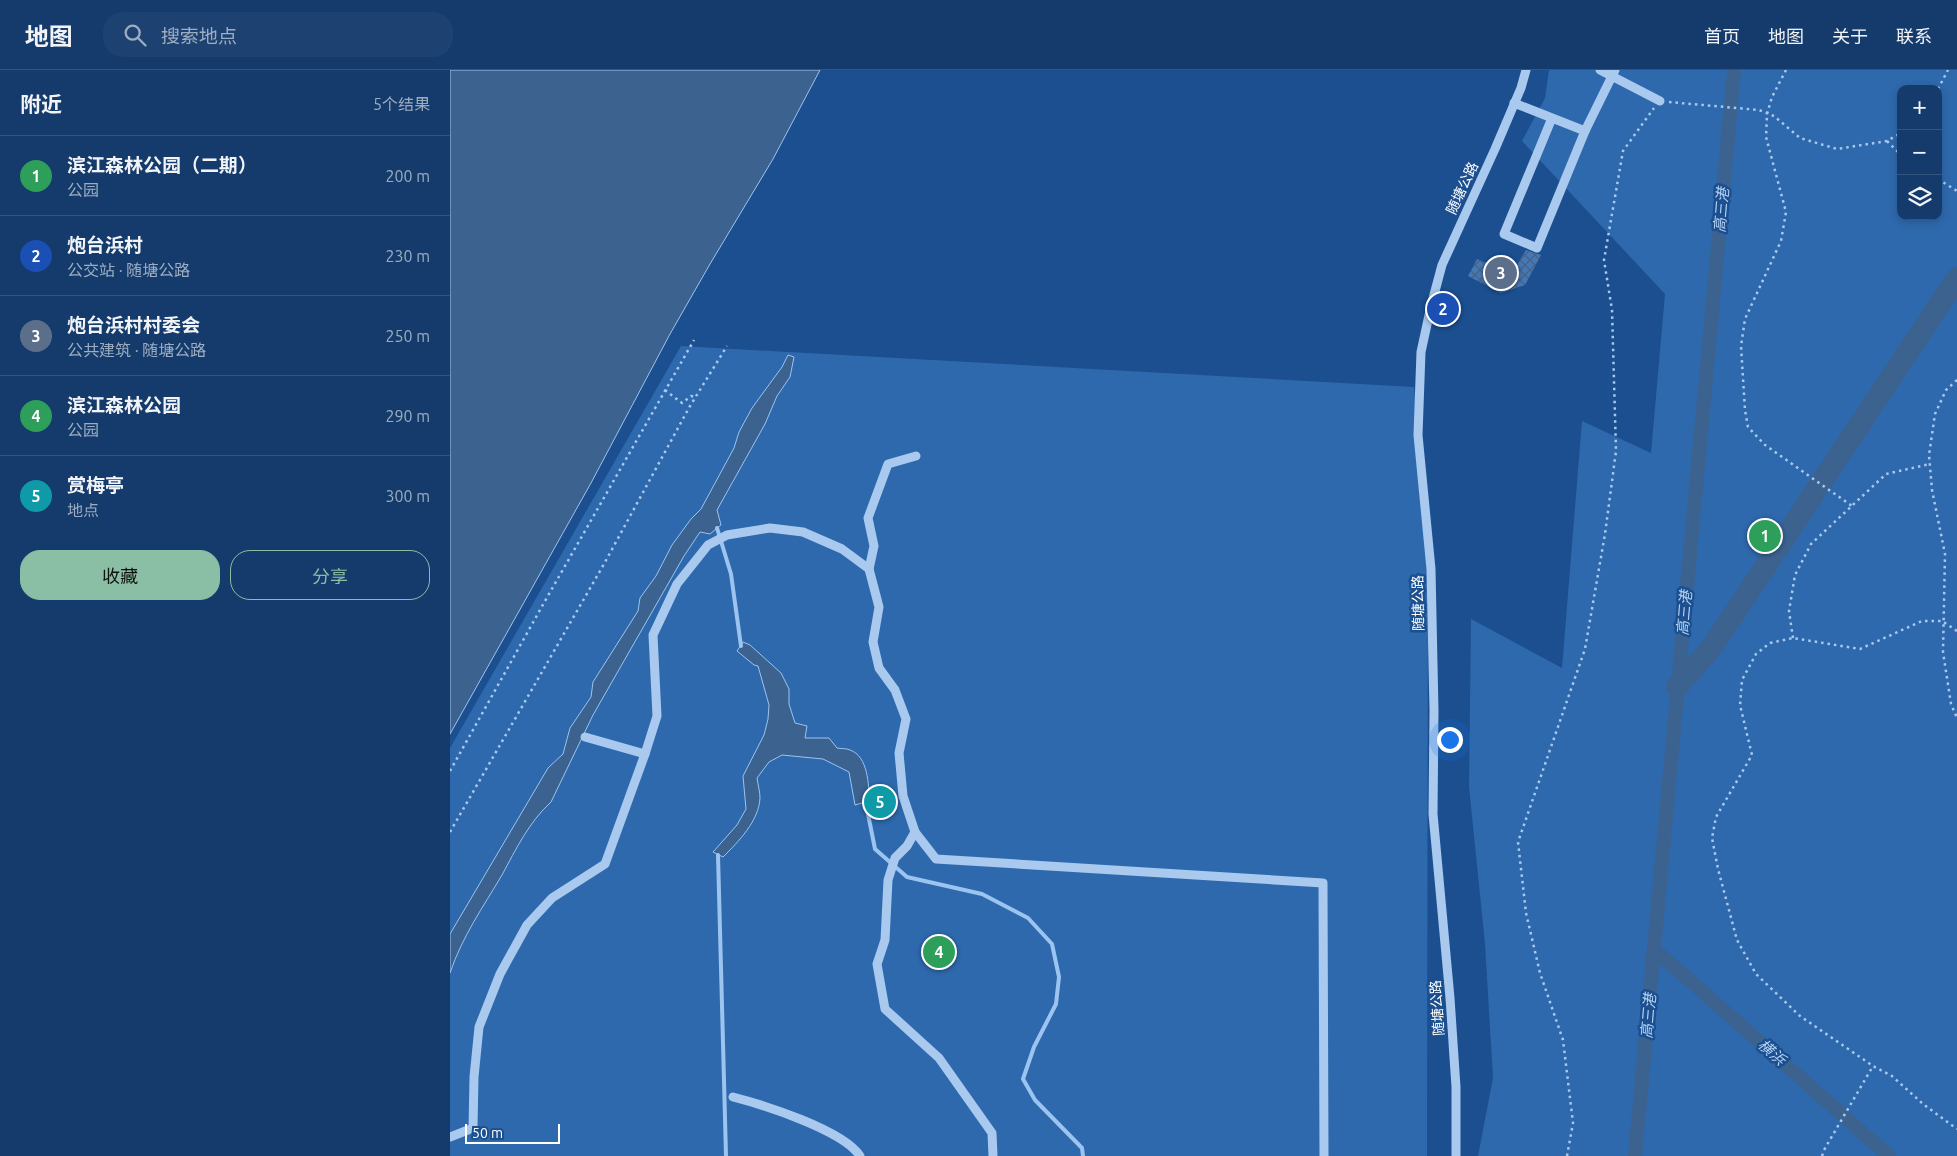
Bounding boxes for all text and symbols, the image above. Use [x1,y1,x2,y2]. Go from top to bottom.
search box [103,12,453,57]
icon: search [121,21,149,49]
text: 地图 [25,23,73,50]
text: 搜索地点 [161,25,237,47]
text: 首页 [1704,26,1740,46]
text: 地图 [1768,26,1804,46]
text: 关于 [1832,26,1868,46]
text: 联系 [1896,26,1932,46]
map controls [1897,85,1942,220]
button: + [1897,85,1942,130]
text: 附近 [20,92,62,116]
text: 5个结果 [373,95,430,113]
button: − [1897,130,1942,175]
text: 滨江森林公园（二期） [67,154,257,176]
street label: 随塘公路 [1443,159,1481,217]
text: 1 [31,167,41,185]
text: 200 m [385,167,430,185]
button: layers [1897,175,1942,220]
text: 公园 [67,181,99,199]
water label: 高三港 [1711,185,1732,233]
text: 炮台浜村 [67,234,143,256]
text: 2 [31,247,41,265]
text: 230 m [385,247,430,265]
pin: 3 [1485,254,1517,292]
text: 公交站 · 随塘公路 [67,261,190,279]
pin: 2 [1427,290,1459,328]
text: 炮台浜村村委会 [67,314,200,336]
text: 3 [31,327,41,345]
text: 250 m [385,327,430,345]
text: 公共建筑 · 随塘公路 [67,341,206,359]
text: 滨江森林公园 [67,394,181,416]
text: 4 [31,407,41,425]
text: 290 m [385,407,430,425]
text: 公园 [67,421,99,439]
text: 赏梅亭 [67,474,124,496]
text: 5 [31,487,41,505]
text: 300 m [385,487,430,505]
text: 地点 [67,501,99,519]
pin: 1 [1749,517,1781,555]
button: 收藏 [20,550,220,600]
button: 分享 [230,550,430,600]
street label: 随塘公路 [1410,575,1426,631]
water label: 高三港 [1674,588,1695,636]
your location [1437,727,1463,753]
pin: 5 [864,783,896,821]
pin: 4 [923,933,955,971]
street label: 随塘公路 [1427,980,1447,1036]
water label: 高三港 [1638,991,1659,1039]
water label: 横浜 [1755,1036,1790,1070]
scale bar [465,1121,560,1144]
text: 50 m [472,1125,503,1141]

